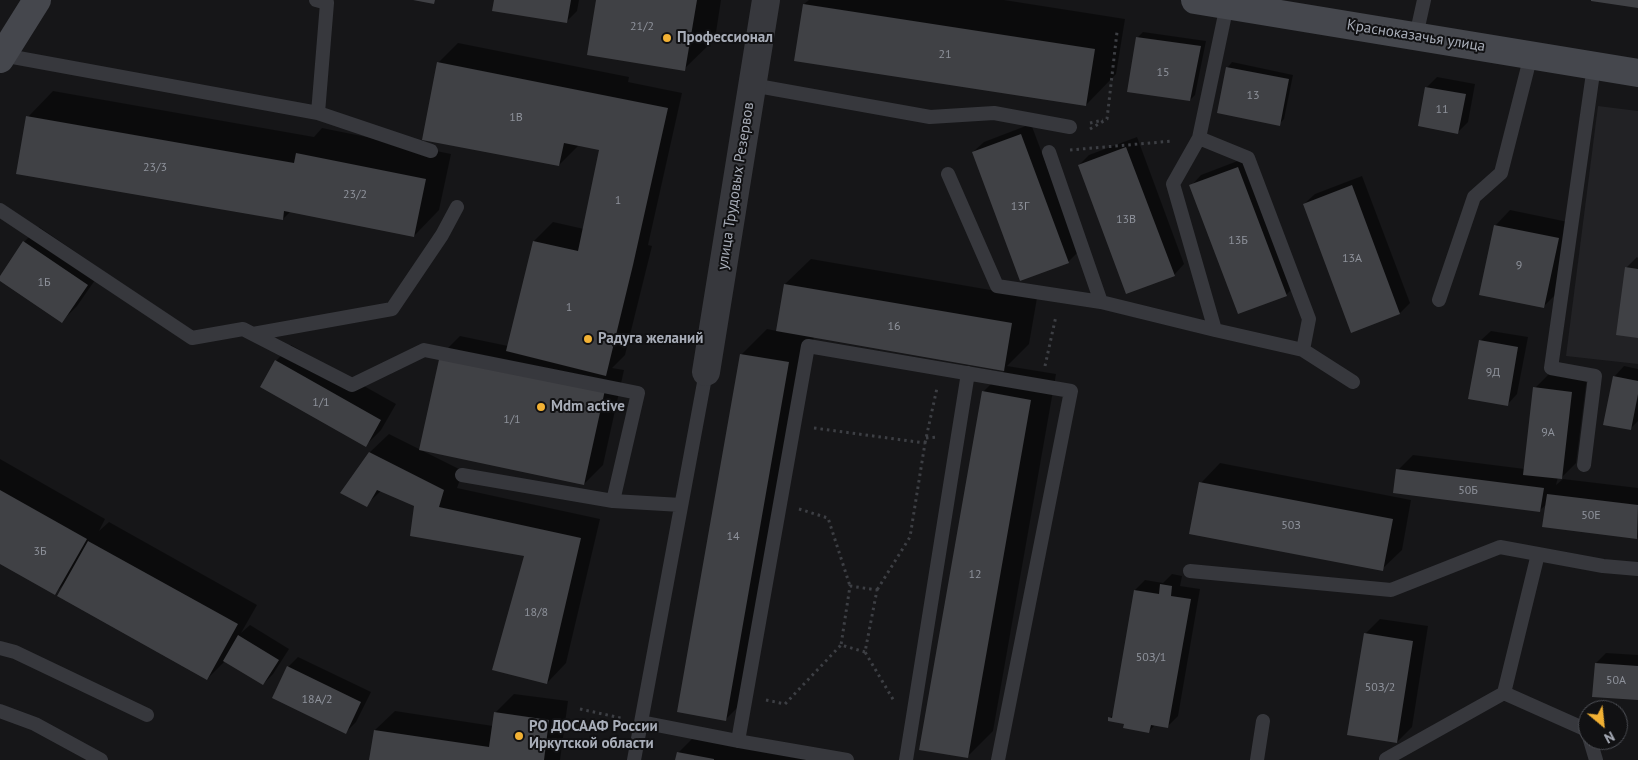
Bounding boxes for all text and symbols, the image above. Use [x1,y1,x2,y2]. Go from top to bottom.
street label: Красноказачья улица [1346,16,1486,56]
house number: 21/2 [630,20,654,34]
place label: Профессионал [677,29,773,47]
marker: Профессионал [661,32,673,44]
house number: 21 [938,48,952,62]
house number: 15 [1156,66,1170,80]
house number: 13 [1246,89,1260,103]
street label: улица Трудовых Резервов [714,101,758,271]
house number: 11 [1435,103,1449,117]
house number: 1В [509,111,523,125]
house number: 23/3 [143,161,167,175]
house number: 23/2 [343,188,367,202]
house number: 1 [615,194,621,208]
house number: 13Г [1011,200,1029,214]
house number: 13В [1116,213,1136,227]
house number: 13Б [1228,234,1248,248]
house number: 13А [1342,252,1362,266]
house number: 9 [1516,259,1522,273]
house number: 1Б [37,276,51,290]
house number: 1 [566,301,572,315]
house number: 16 [887,320,901,334]
place label: Радуга желаний [598,330,703,348]
marker: Радуга желаний [582,333,594,345]
house number: 9Д [1486,366,1500,380]
house number: 1/1 [312,396,330,410]
place label: Mdm active [551,398,625,416]
marker: Mdm active [535,401,547,413]
house number: 1/1 [503,413,521,427]
house number: 9А [1541,426,1555,440]
house number: 50Б [1458,484,1478,498]
house number: 50Е [1581,509,1601,523]
house number: 50З [1281,519,1301,533]
house number: 14 [726,530,740,544]
house number: 3Б [33,545,47,559]
house number: 12 [968,568,982,582]
house number: 18/8 [524,606,548,620]
house number: 50З/1 [1136,651,1166,665]
house number: 50А [1606,674,1626,688]
house number: 50З/2 [1365,681,1395,695]
house number: 18А/2 [302,693,332,707]
north arrow [1578,700,1628,750]
place label: РО ДОСААФ России Иркутской области [529,718,658,753]
text: N [1601,727,1618,747]
marker: РО ДОСААФ России Иркутской области [513,730,525,742]

